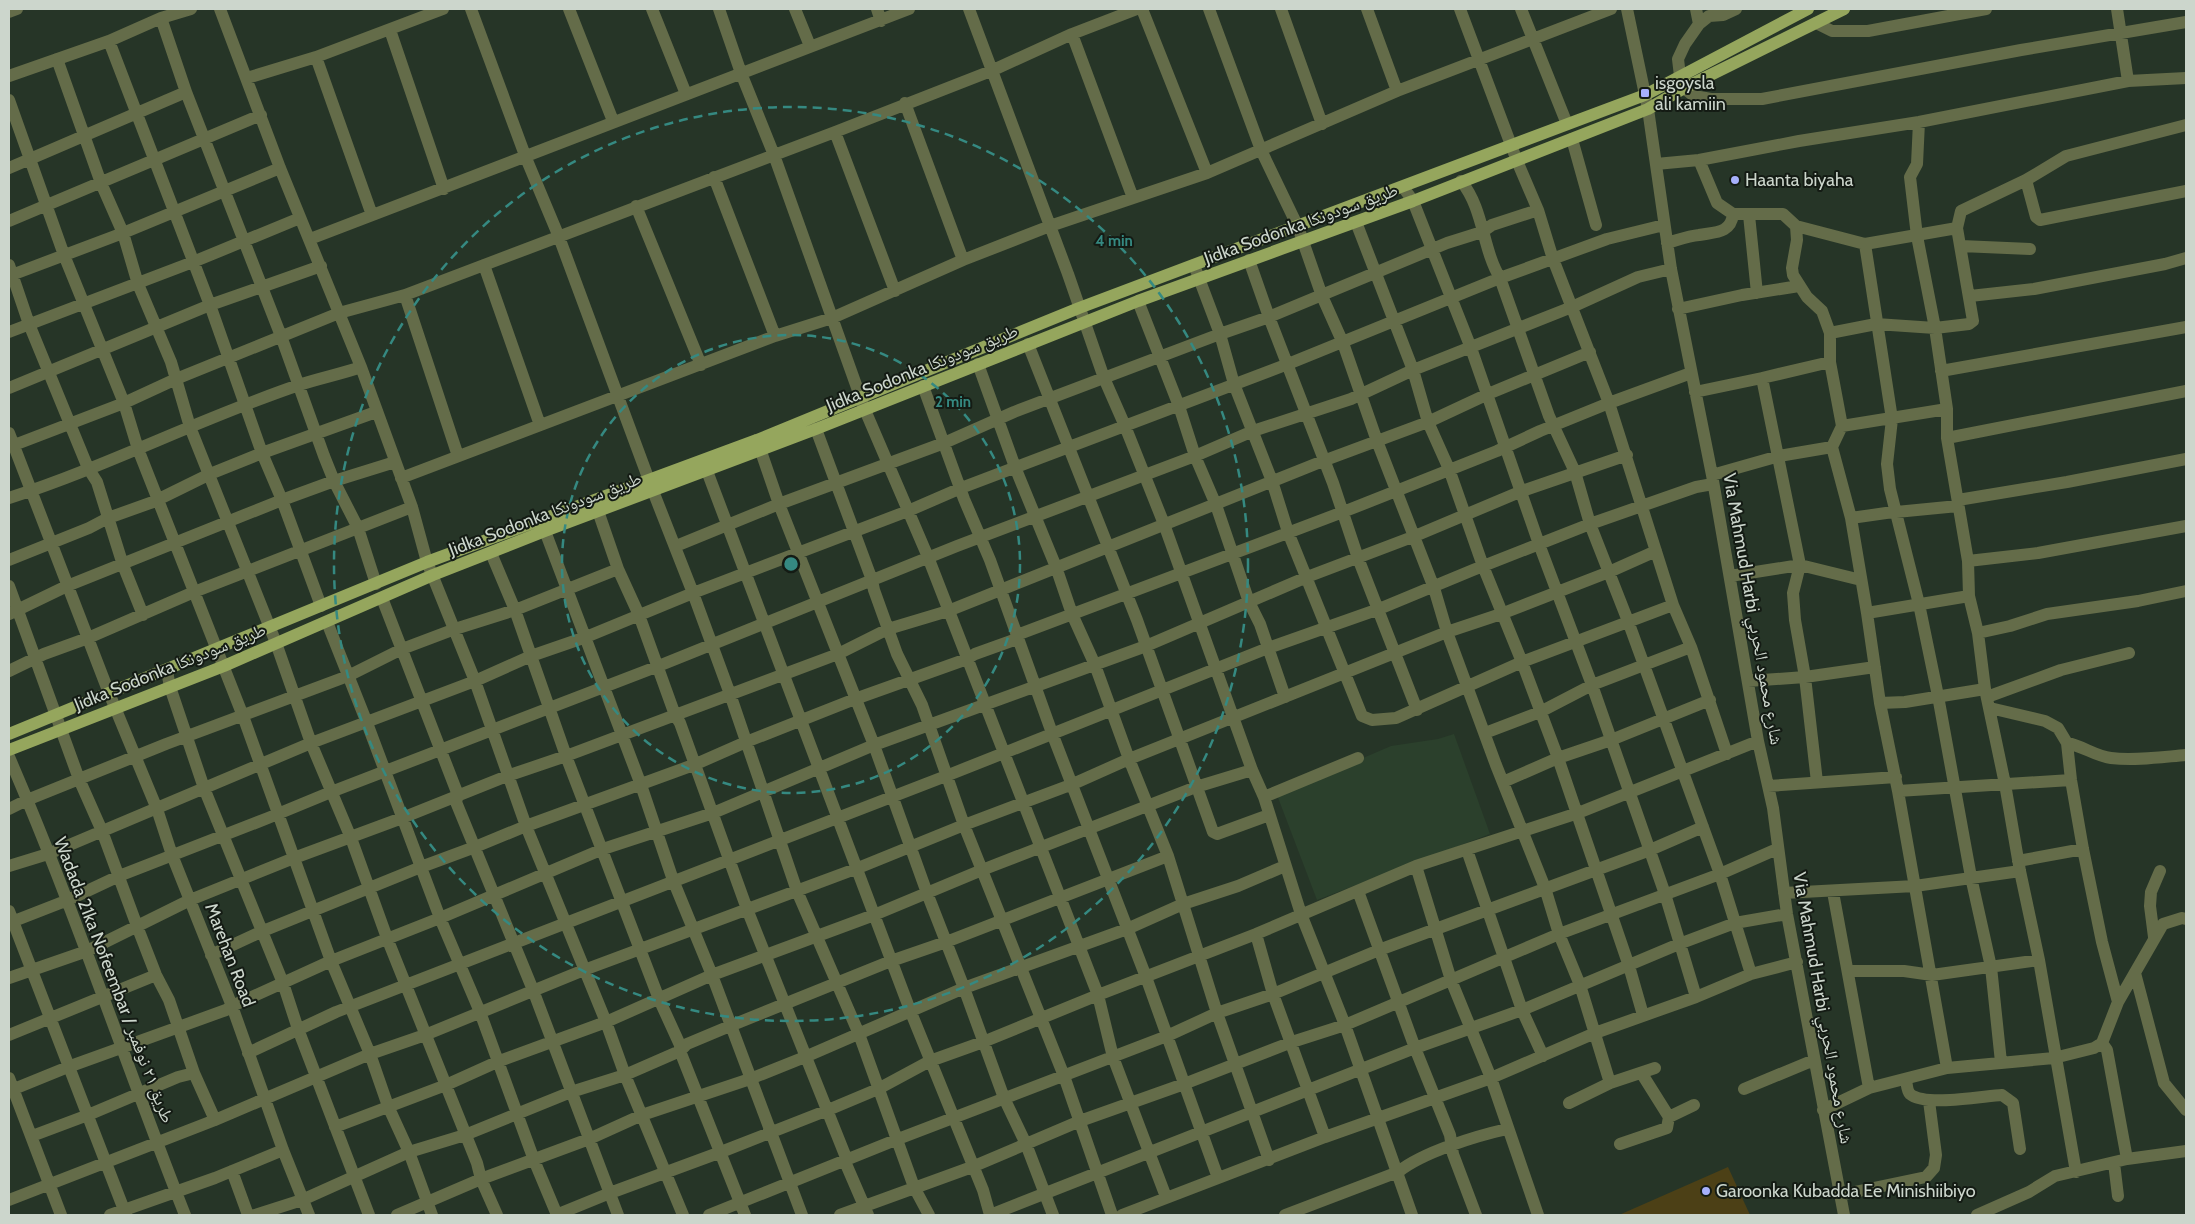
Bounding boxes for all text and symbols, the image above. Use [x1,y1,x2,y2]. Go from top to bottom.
place label: isgoysla ali kamiin [1655,72,1726,115]
marker: isgoysla ali kamiin [1639,87,1651,99]
place label: Haanta biyaha [1745,169,1854,191]
marker: Haanta biyaha [1729,174,1741,186]
street label: Jidka Sodonka طريق سودونكا [1200,179,1401,270]
text: 4 min [1095,232,1133,250]
street label: Jidka Sodonka طريق سودونكا [822,319,1021,417]
text: 2 min [935,393,971,411]
street label: Jidka Sodonka طريق سودونكا [445,467,645,561]
street label: Via Mahmud Harbi شارع محمود الحربي [1715,471,1788,747]
centre of rings [782,555,800,573]
street label: Jidka Sodonka طريق سودونكا [70,618,269,716]
street label: Wadada 21ka Nofeembar / طريق ٢١ نوفمبر [49,834,179,1126]
street label: Via Mahmud Harbi شارع محمود الحربي [1785,870,1858,1146]
street label: Marehan Road [200,900,260,1010]
place label: Garoonka Kubadda Ee Minishiibiyo [1716,1180,1976,1202]
marker: Garoonka Kubadda Ee Minishiibiyo [1700,1185,1712,1197]

